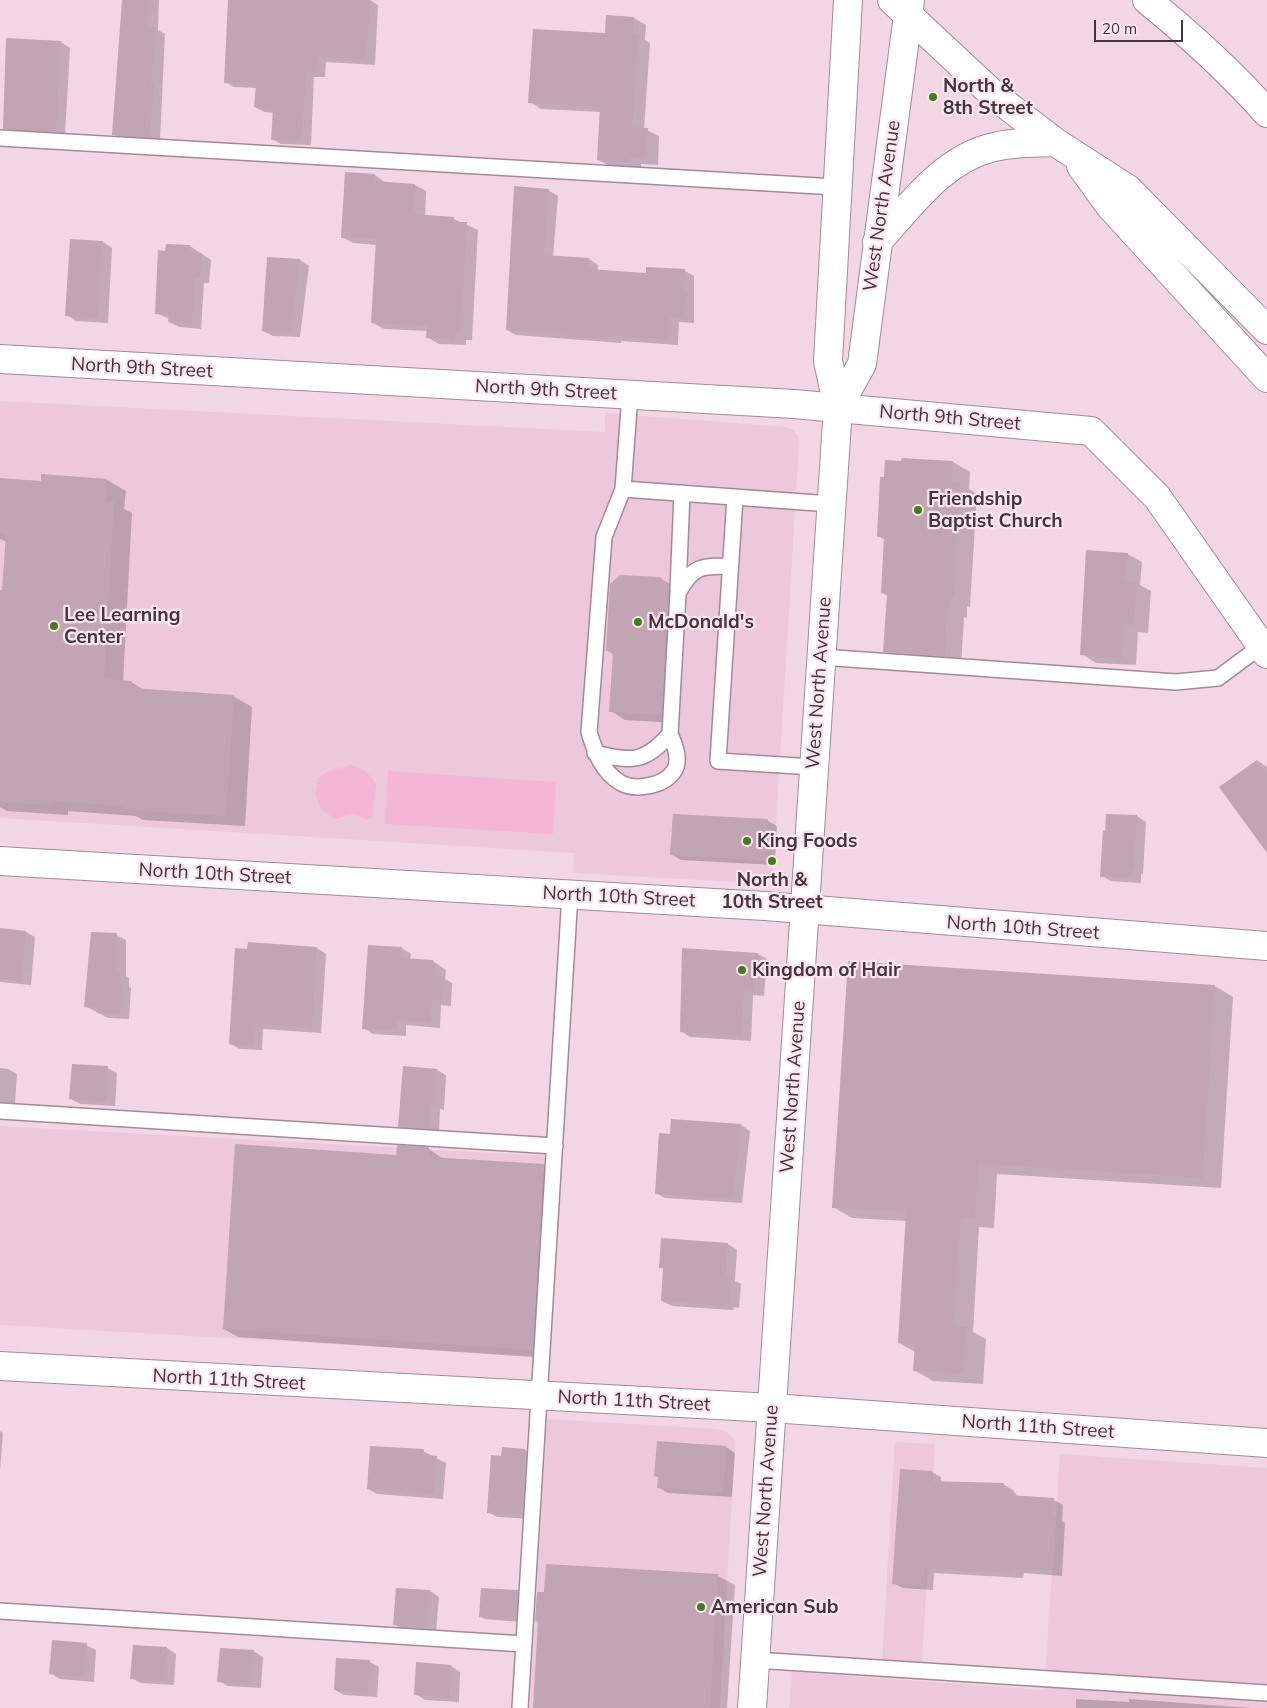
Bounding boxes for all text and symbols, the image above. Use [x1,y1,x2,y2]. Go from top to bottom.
scale bar [1097,10,1186,42]
text: 20 m [1102,19,1137,38]
place label: North & 8th Street [943,75,1033,119]
marker: North & 8th Street [927,91,939,103]
street label: West North Avenue [859,119,905,293]
street label: North 9th Street [71,353,213,383]
street label: North 9th Street [475,375,617,405]
street label: North 9th Street [878,400,1022,436]
place label: Friendship Baptist Church [928,488,1063,532]
marker: Friendship Baptist Church [912,504,924,516]
street label: West North Avenue [802,596,836,770]
place label: Lee Learning Center [64,604,180,648]
place label: McDonald's [648,611,754,633]
marker: McDonald's [632,616,644,628]
marker: Lee Learning Center [48,620,60,632]
place label: King Foods [757,830,857,852]
marker: King Foods [741,835,753,847]
marker: North & 10th Street [766,855,778,867]
street label: North 10th Street [138,859,292,889]
place label: North & 10th Street [721,869,823,913]
street label: North 10th Street [542,882,696,912]
street label: North 10th Street [946,911,1100,945]
place label: Kingdom of Hair [752,959,900,981]
marker: Kingdom of Hair [736,964,748,976]
street label: West North Avenue [776,1000,810,1174]
street label: North 11th Street [152,1365,306,1395]
street label: North 11th Street [557,1386,711,1416]
street label: West North Avenue [749,1404,783,1578]
street label: North 11th Street [961,1410,1115,1444]
place label: American Sub [711,1596,838,1618]
marker: American Sub [695,1601,707,1613]

